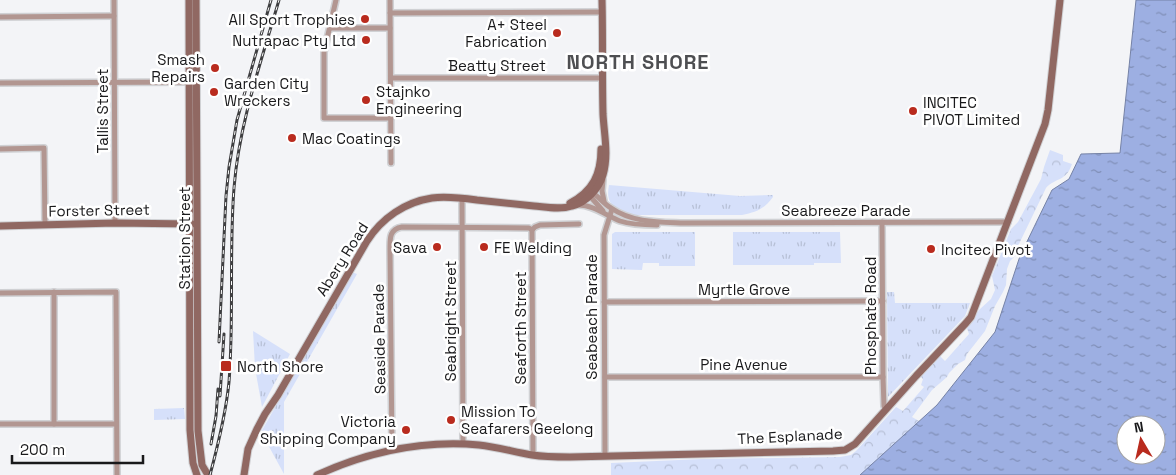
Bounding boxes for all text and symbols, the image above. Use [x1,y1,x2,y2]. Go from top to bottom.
place label: All Sport Trophies [229,10,355,29]
marker: All Sport Trophies [359,13,371,25]
place label: A+ Steel Fabrication [465,15,547,51]
marker: A+ Steel Fabrication [551,27,563,39]
place label: Nutrapac Pty Ltd [232,31,356,50]
marker: Nutrapac Pty Ltd [360,34,372,46]
district label: NORTH SHORE [567,49,709,75]
place label: Smash Repairs [151,50,205,86]
street label: Beatty Street [448,56,546,75]
marker: Smash Repairs [209,62,221,74]
street label: Tallis Street [93,69,112,153]
place label: Garden City Wreckers [224,74,309,110]
place label: Stajnko Engineering [376,82,462,118]
marker: Garden City Wreckers [208,86,220,98]
place label: INCITEC PIVOT Limited [923,93,1020,129]
marker: Stajnko Engineering [360,94,372,106]
marker: INCITEC PIVOT Limited [907,105,919,117]
place label: Mac Coatings [302,129,401,148]
marker: Mac Coatings [286,132,298,144]
street label: Station Street [175,186,194,289]
street label: Forster Street [48,200,150,220]
street label: Seabreeze Parade [781,201,911,220]
street label: Abery Road [312,219,372,299]
place label: Sava [393,238,427,257]
place label: FE Welding [494,238,572,257]
place label: Incitec Pivot [941,240,1031,259]
marker: Sava [431,241,443,253]
marker: FE Welding [478,241,490,253]
marker: Incitec Pivot [925,243,937,255]
street label: Seabeach Parade [582,254,601,380]
street label: Phosphate Road [861,257,880,375]
street label: Seabright Street [441,260,460,381]
street label: Seaforth Street [511,271,530,385]
street label: Myrtle Grove [698,280,790,299]
street label: Seaside Parade [369,284,389,394]
street label: Pine Avenue [700,355,788,374]
place label: North Shore [237,357,324,376]
marker: North Shore [219,359,233,373]
place label: Mission To Seafarers Geelong [461,402,593,438]
place label: Victoria Shipping Company [260,412,396,448]
marker: Mission To Seafarers Geelong [445,414,457,426]
north arrow [1116,415,1166,465]
text: N [1133,418,1145,437]
marker: Victoria Shipping Company [400,424,412,436]
street label: The Esplanade [737,424,843,448]
scale bar [12,432,144,464]
text: 200 m [20,440,65,459]

